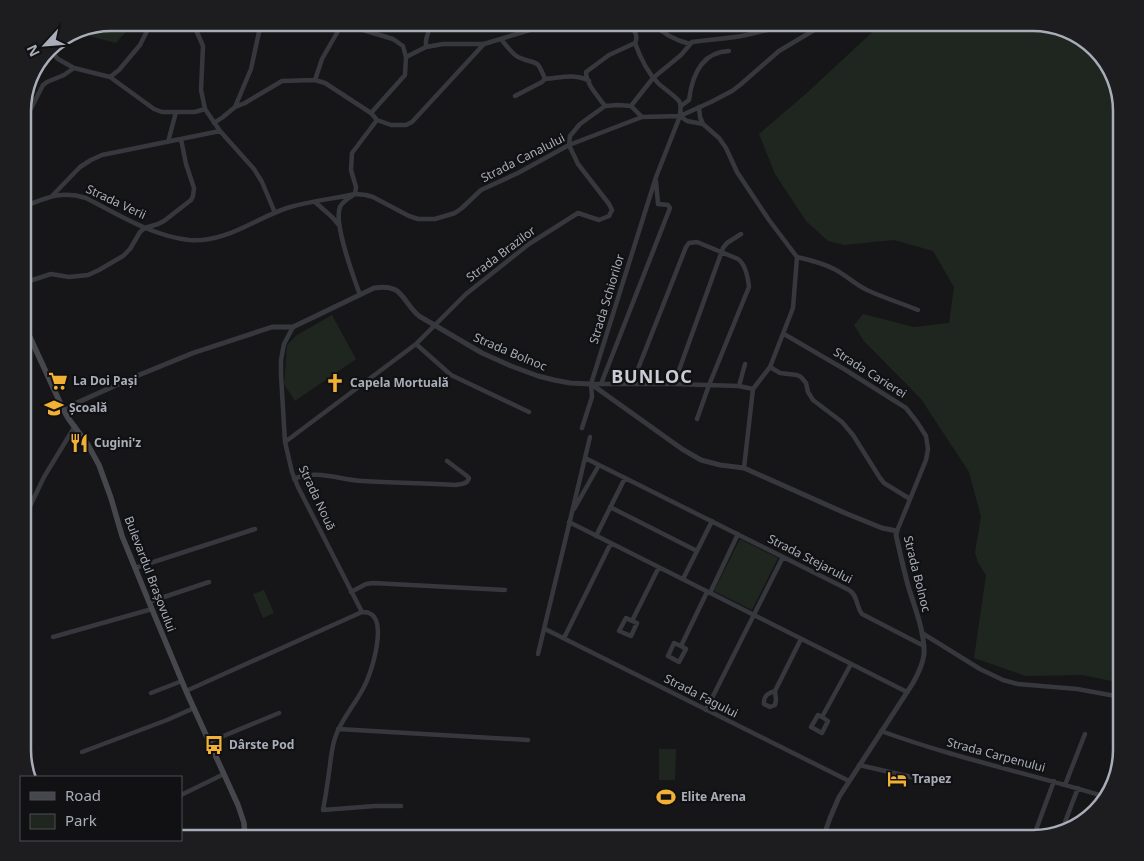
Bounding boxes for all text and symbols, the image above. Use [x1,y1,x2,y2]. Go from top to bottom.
north arrow [20,20,70,70]
text: N [22,42,44,60]
street label: Strada Canalului [478,129,568,186]
street label: Strada Verii [83,180,149,223]
street label: Strada Brazilor [462,222,539,285]
street label: Strada Schiorilor [585,252,628,346]
street label: Strada Bolnoc [471,328,550,375]
street label: Strada Carierei [830,343,910,402]
district label: BUNLOC [611,364,693,388]
supermarket icon: La Doi Pași [47,370,69,392]
place label: La Doi Pași [73,372,137,389]
church icon: Capela Mortuală [324,372,346,394]
place label: Capela Mortuală [350,374,449,391]
school or university icon: Școală [43,397,65,419]
place label: Școală [69,399,107,416]
restaurant icon: Cugini'z [68,432,90,454]
place label: Cugini'z [94,434,141,451]
street label: Strada Nouă [295,462,340,533]
street label: Bulevardul Brașovului [121,514,180,634]
street label: Strada Stejarului [765,530,856,587]
street label: Strada Bolnoc [900,534,935,614]
street label: Strada Fagului [661,670,741,722]
street label: Strada Carpenului [945,733,1047,776]
bus stop icon: Dârste Pod [203,734,225,756]
place label: Dârste Pod [229,736,294,753]
hotel icon: Trapez [886,768,908,790]
place label: Trapez [912,770,951,787]
legend [20,776,182,841]
text: Road [65,785,101,805]
sports icon: Elite Arena [655,786,677,808]
place label: Elite Arena [681,788,746,805]
text: Park [65,810,97,830]

